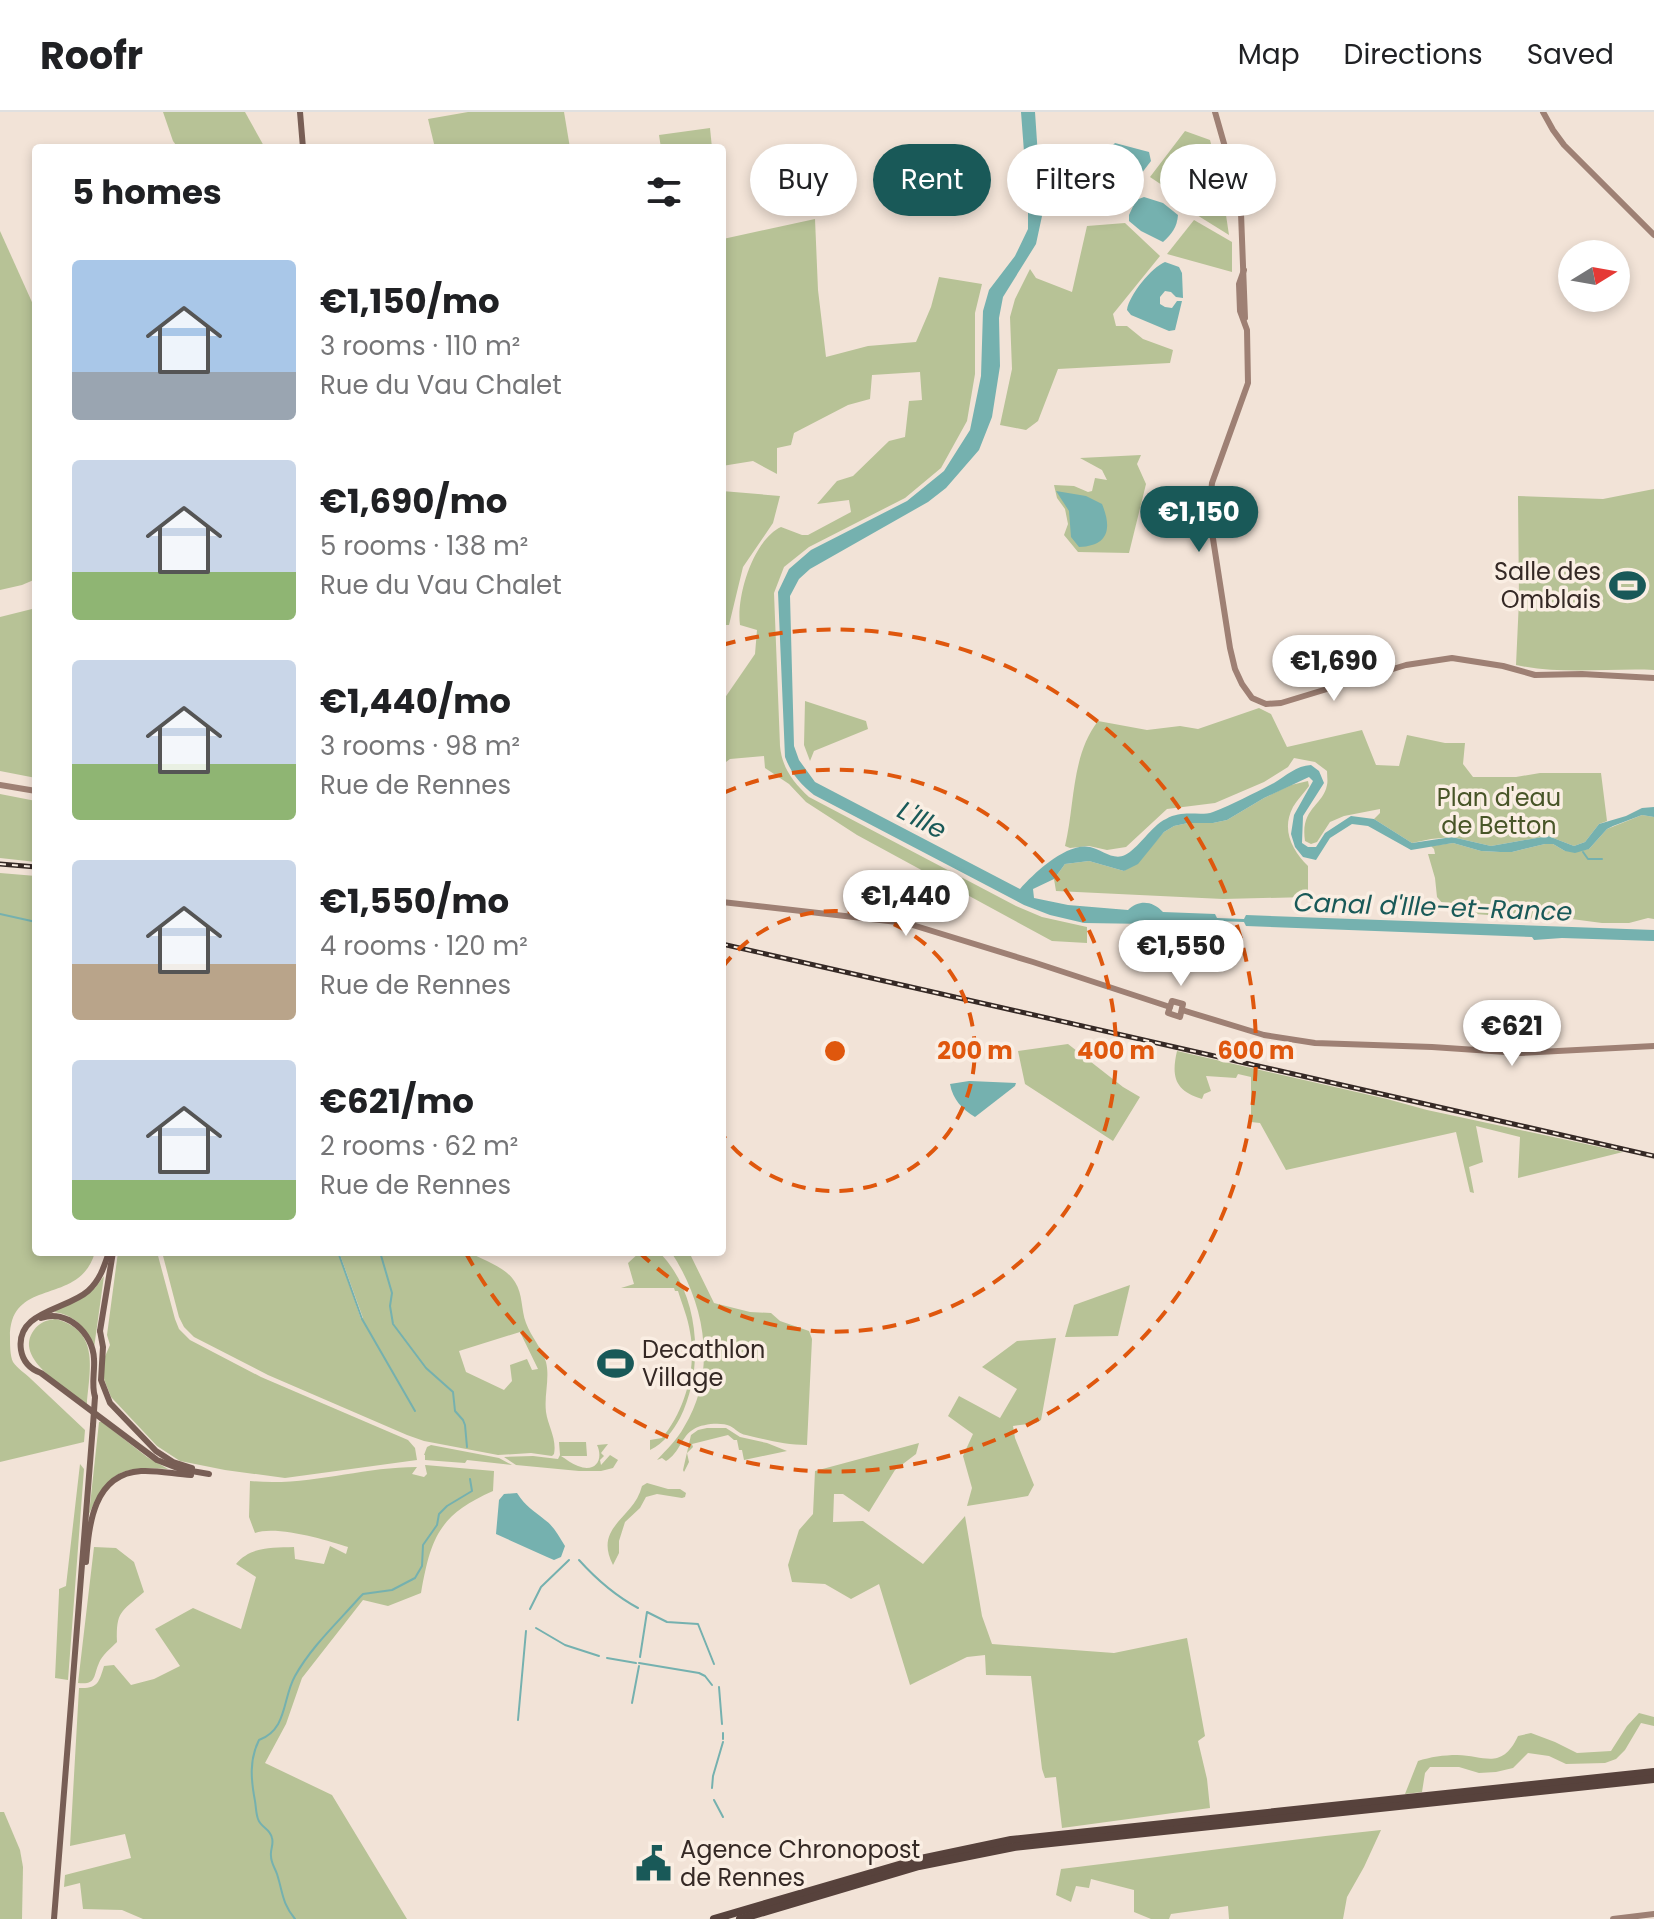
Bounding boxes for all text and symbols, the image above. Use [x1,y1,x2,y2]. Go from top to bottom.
text: Roofr [40,29,143,82]
text: Map [1238,35,1300,74]
text: Directions [1344,35,1483,74]
text: Saved [1527,35,1614,74]
chip: Buy [750,144,857,216]
chip: Rent [873,144,991,216]
chip: Filters [1007,144,1144,216]
chip: New [1160,144,1276,216]
text: 5 homes [72,168,222,216]
icon: filters [642,170,686,214]
north arrow [1558,240,1630,312]
map controls [1558,240,1630,312]
text: €1,150/mo [320,277,500,325]
icon: home [136,292,232,388]
text: 3 rooms · 110 m² [320,328,520,364]
text: Rue du Vau Chalet [320,367,562,403]
text: €1,690/mo [320,477,507,525]
pin: €1,150 [1134,486,1264,554]
icon: home [136,492,232,588]
text: €1,150 [1158,494,1240,530]
text: 5 rooms · 138 m² [320,528,528,564]
place label: Salle des Omblais [1494,555,1601,616]
sports icon: Salle des Omblais [1608,566,1646,604]
text: Rue du Vau Chalet [320,567,562,603]
pin: €1,690 [1269,635,1399,703]
text: €1,690 [1290,643,1378,679]
text: €1,440/mo [320,677,511,725]
icon: home [136,692,232,788]
text: 3 rooms · 98 m² [320,728,520,764]
text: Rue de Rennes [320,767,511,803]
park label: Plan d'eau de Betton [1437,781,1561,842]
water label: L'Ille [891,792,953,848]
pin: €1,440 [841,870,971,938]
text: €1,550/mo [320,877,509,925]
text: €1,440 [861,878,951,914]
water label: Canal d'Ille-et-Rance [1293,884,1573,930]
icon: home [136,892,232,988]
pin: €1,550 [1116,920,1246,988]
text: 4 rooms · 120 m² [320,928,528,964]
text: €1,550 [1137,928,1225,964]
text: Rue de Rennes [320,967,511,1003]
pin: €621 [1465,1000,1559,1068]
text: €621 [1481,1008,1543,1044]
text: 200 m [937,1034,1013,1067]
text: 400 m [1077,1034,1155,1067]
text: 600 m [1217,1034,1295,1067]
centre of rings [821,1037,849,1065]
text: €621/mo [320,1077,474,1125]
icon: home [136,1092,232,1188]
text: 2 rooms · 62 m² [320,1128,518,1164]
text: Rue de Rennes [320,1167,511,1203]
place label: Decathlon Village [642,1333,765,1394]
sports icon: Decathlon Village [597,1344,635,1382]
place label: Agence Chronopost de Rennes [680,1833,920,1894]
public building icon: Agence Chronopost de Rennes [635,1844,673,1882]

